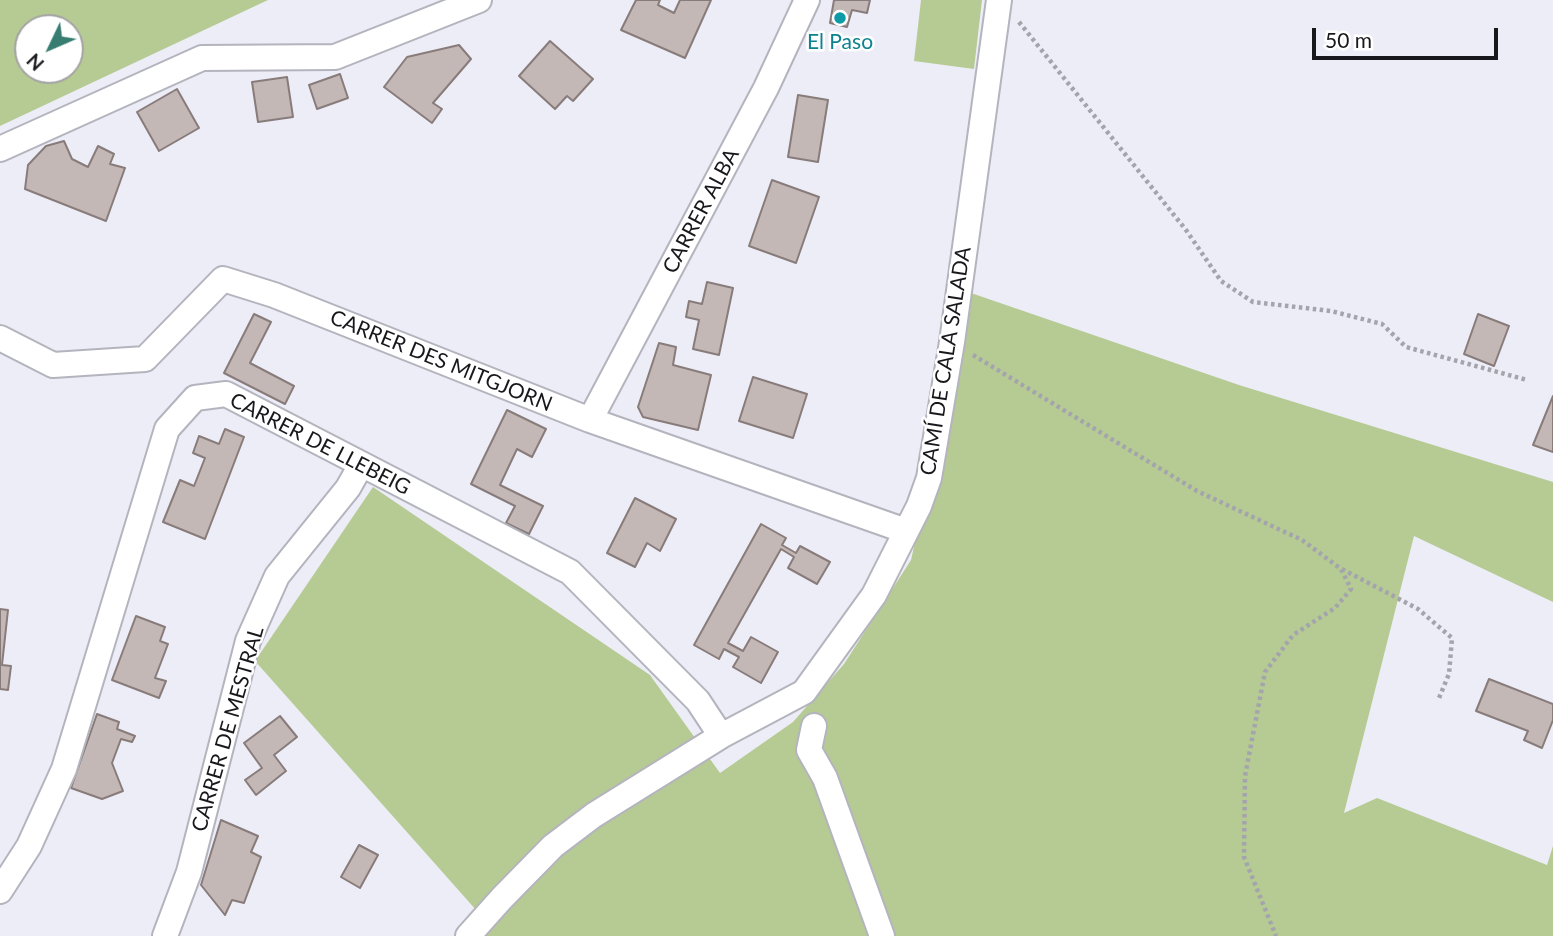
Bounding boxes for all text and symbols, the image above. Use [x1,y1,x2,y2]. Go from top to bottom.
marker: El Paso [832,10,848,26]
north arrow [14,14,84,84]
scale bar [1315,14,1500,58]
text: 50 m [1325,27,1372,52]
place label: El Paso [807,29,873,55]
text: N [22,49,48,76]
street label: CARRER ALBA [658,144,744,278]
street label: CAMÍ DE CALA SALADA [915,245,977,477]
street label: CARRER DES MITGJORN [326,305,556,417]
street label: CARRER DE LLEBEIG [225,388,415,500]
street label: CARRER DE MESTRAL [187,624,269,834]

